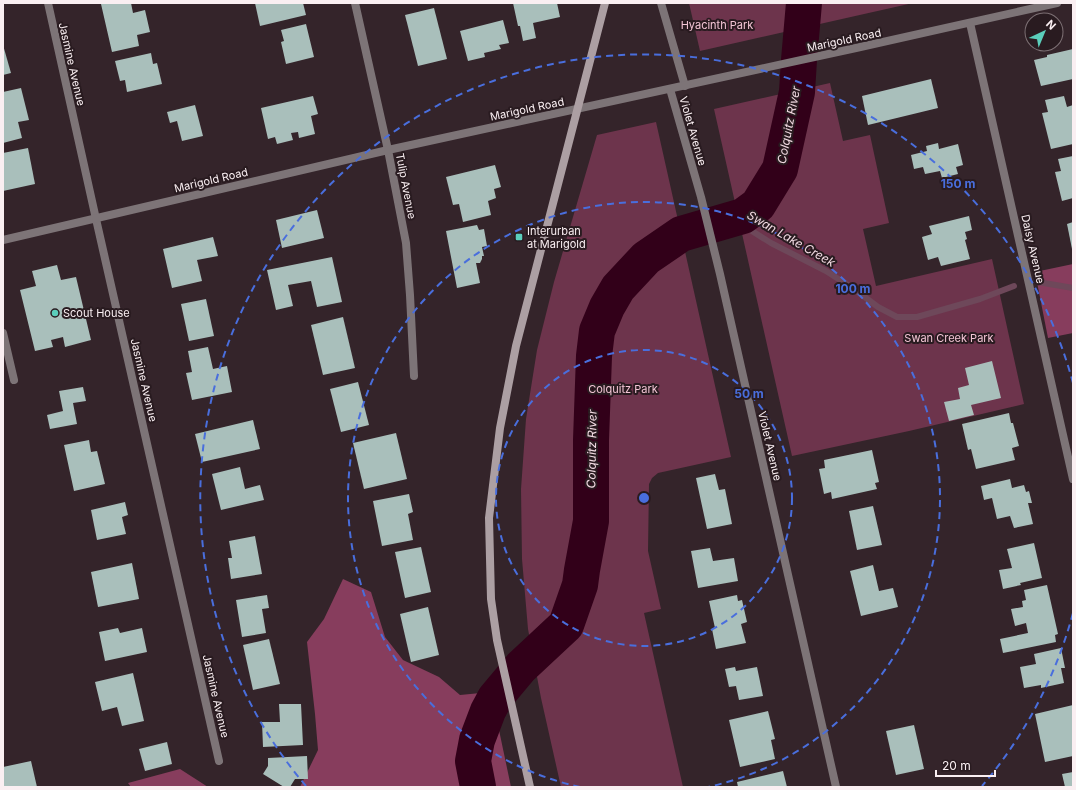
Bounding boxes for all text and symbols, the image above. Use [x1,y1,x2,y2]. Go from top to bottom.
north arrow [1024,12,1064,52]
text: N [1043,17,1059,33]
park label: Hyacinth Park [681,18,753,32]
street label: Jasmine Avenue [56,21,88,107]
street label: Marigold Road [806,25,882,55]
water label: Colquitz River [774,84,803,165]
street label: Marigold Road [489,94,565,124]
street label: Violet Avenue [676,95,710,167]
street label: Tulip Avenue [393,152,419,220]
street label: Marigold Road [173,165,249,195]
text: 150 m [941,176,975,191]
water label: Swan Lake Creek [744,207,838,270]
street label: Daisy Avenue [1018,213,1048,285]
place label: Interurban at Marigold [527,224,586,251]
marker: Interurban at Marigold [514,232,524,242]
text: 100 m [835,281,871,296]
place label: Scout House [63,306,130,320]
marker: Scout House [50,308,60,318]
park label: Swan Creek Park [904,331,994,345]
street label: Jasmine Avenue [128,337,160,423]
park label: Colquitz Park [588,382,658,396]
text: 50 m [734,386,764,401]
water label: Colquitz River [583,409,600,488]
street label: Violet Avenue [755,410,785,482]
centre of rings [637,491,651,505]
street label: Jasmine Avenue [200,653,232,739]
scale bar [936,752,995,778]
text: 20 m [942,758,971,773]

